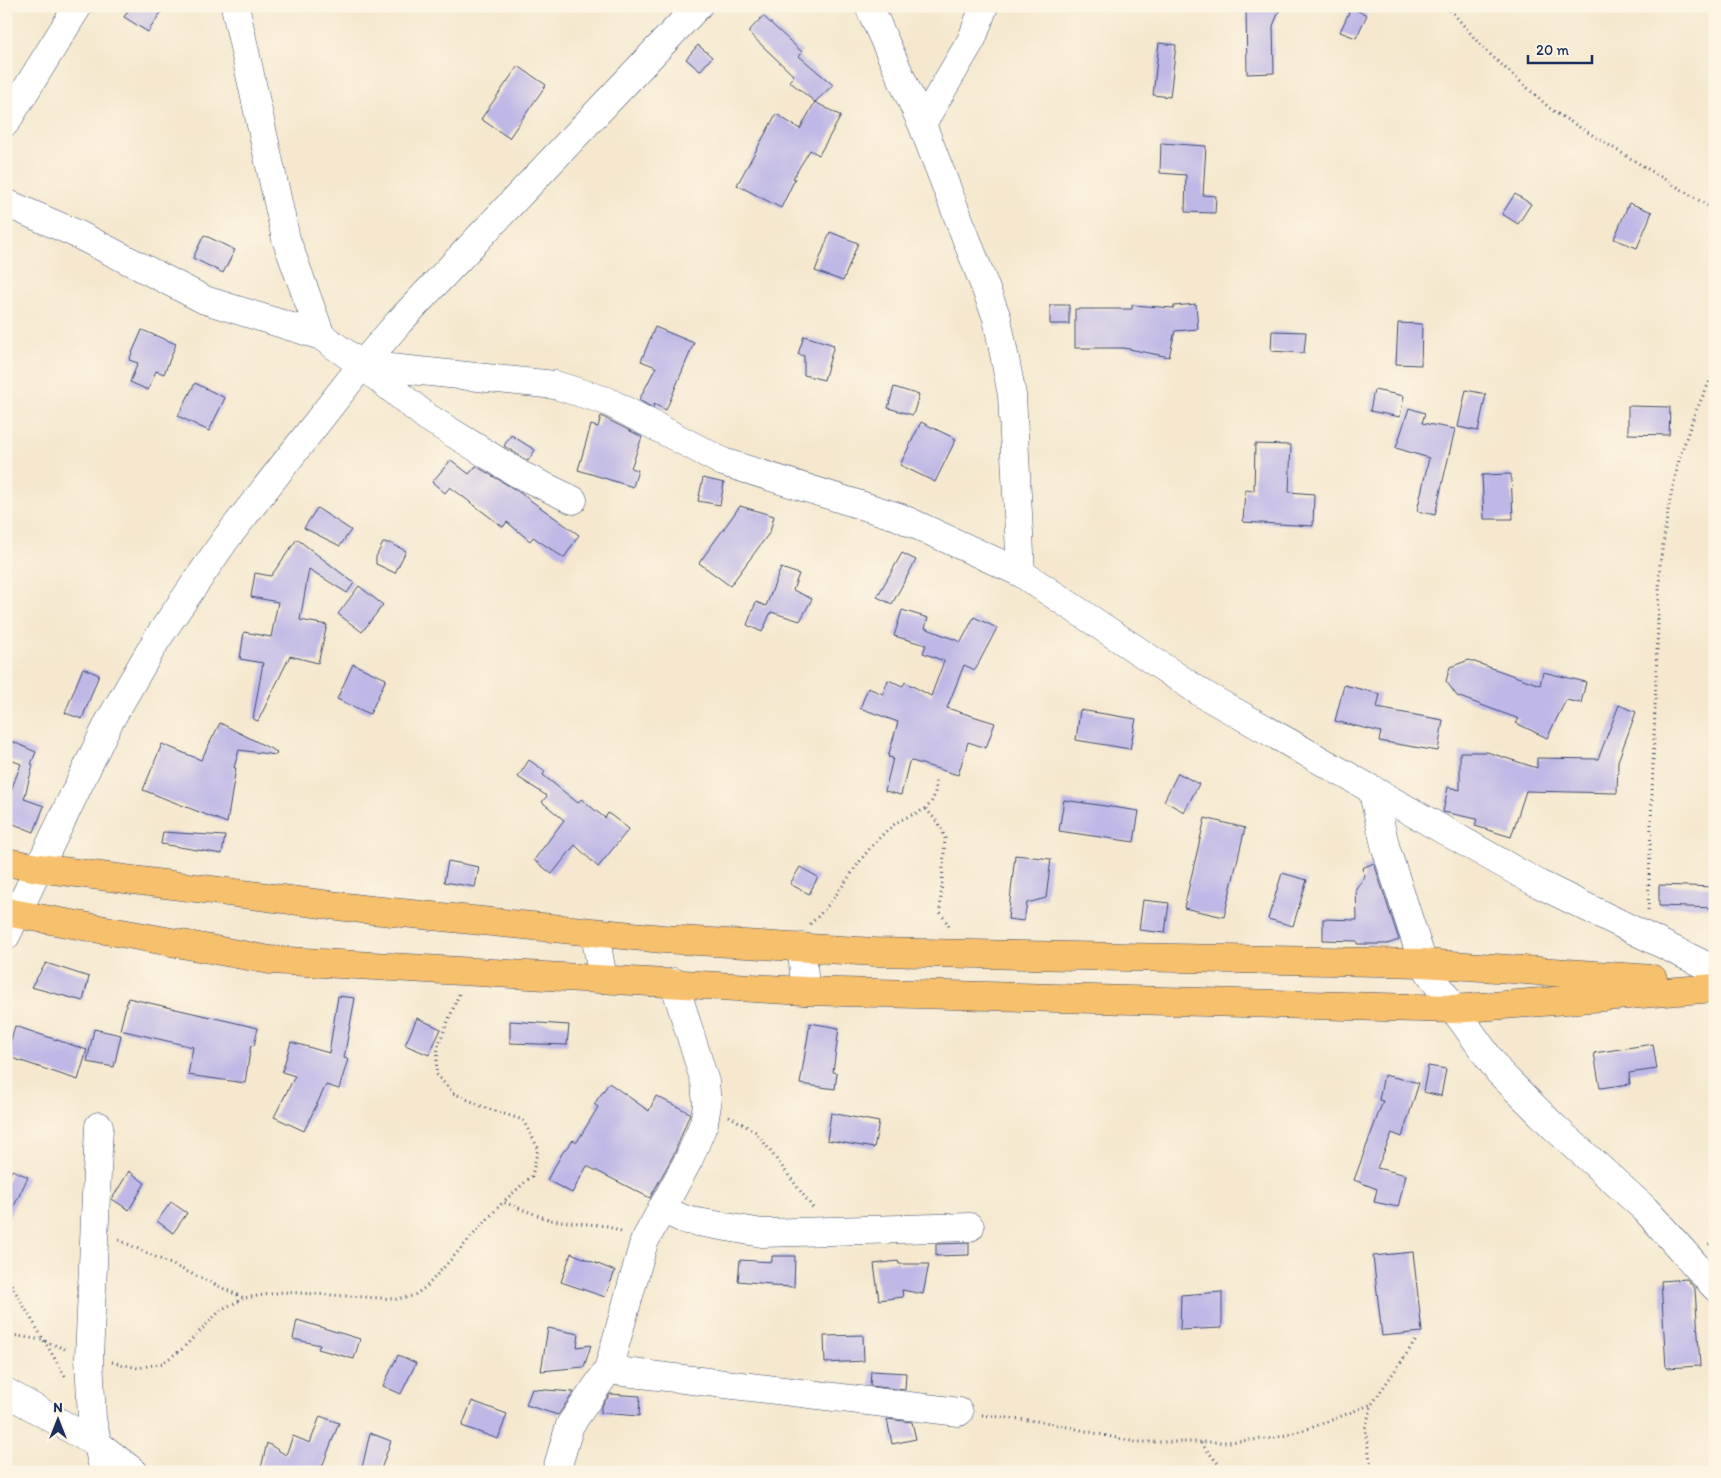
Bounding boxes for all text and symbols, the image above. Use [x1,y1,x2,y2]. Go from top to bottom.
scale bar [1528,32,1592,64]
text: 20 m [1536,41,1570,59]
north arrow [32,1396,82,1446]
text: N [53,1399,63,1416]

